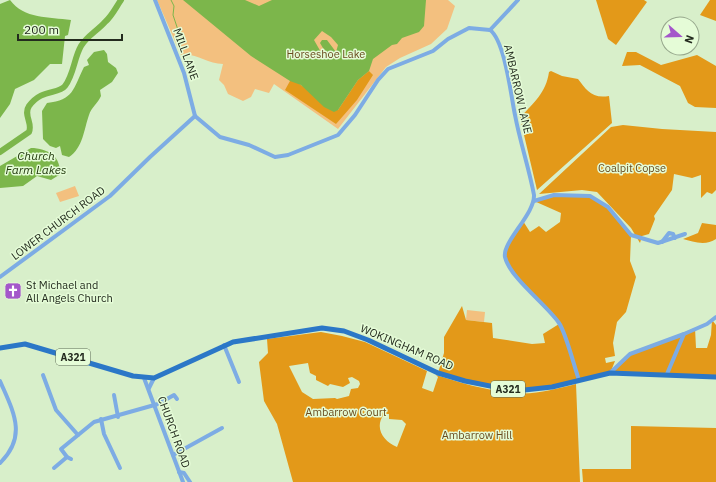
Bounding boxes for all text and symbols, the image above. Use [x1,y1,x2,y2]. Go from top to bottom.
scale bar [18,16,122,42]
north arrow [660,16,700,56]
text: 200 m [24,22,59,37]
street label: MILL LANE [170,26,202,82]
text: N [681,33,697,46]
street label: AMBARROW LANE [501,43,535,135]
park label: Horseshoe Lake [287,47,365,61]
water label: Church Farm Lakes [6,148,67,177]
park label: Coalpit Copse [598,161,666,175]
street label: LOWER CHURCH ROAD [8,183,108,263]
place label: St Michael and All Angels Church [26,278,113,305]
church icon: St Michael and All Angels Church [3,281,23,301]
street label: WOKINGHAM ROAD [358,321,456,373]
road number: A321 [56,349,90,365]
road number: A321 [491,381,525,397]
street label: CHURCH ROAD [155,394,193,470]
park label: Ambarrow Court [305,405,387,419]
park label: Ambarrow Hill [442,428,512,442]

